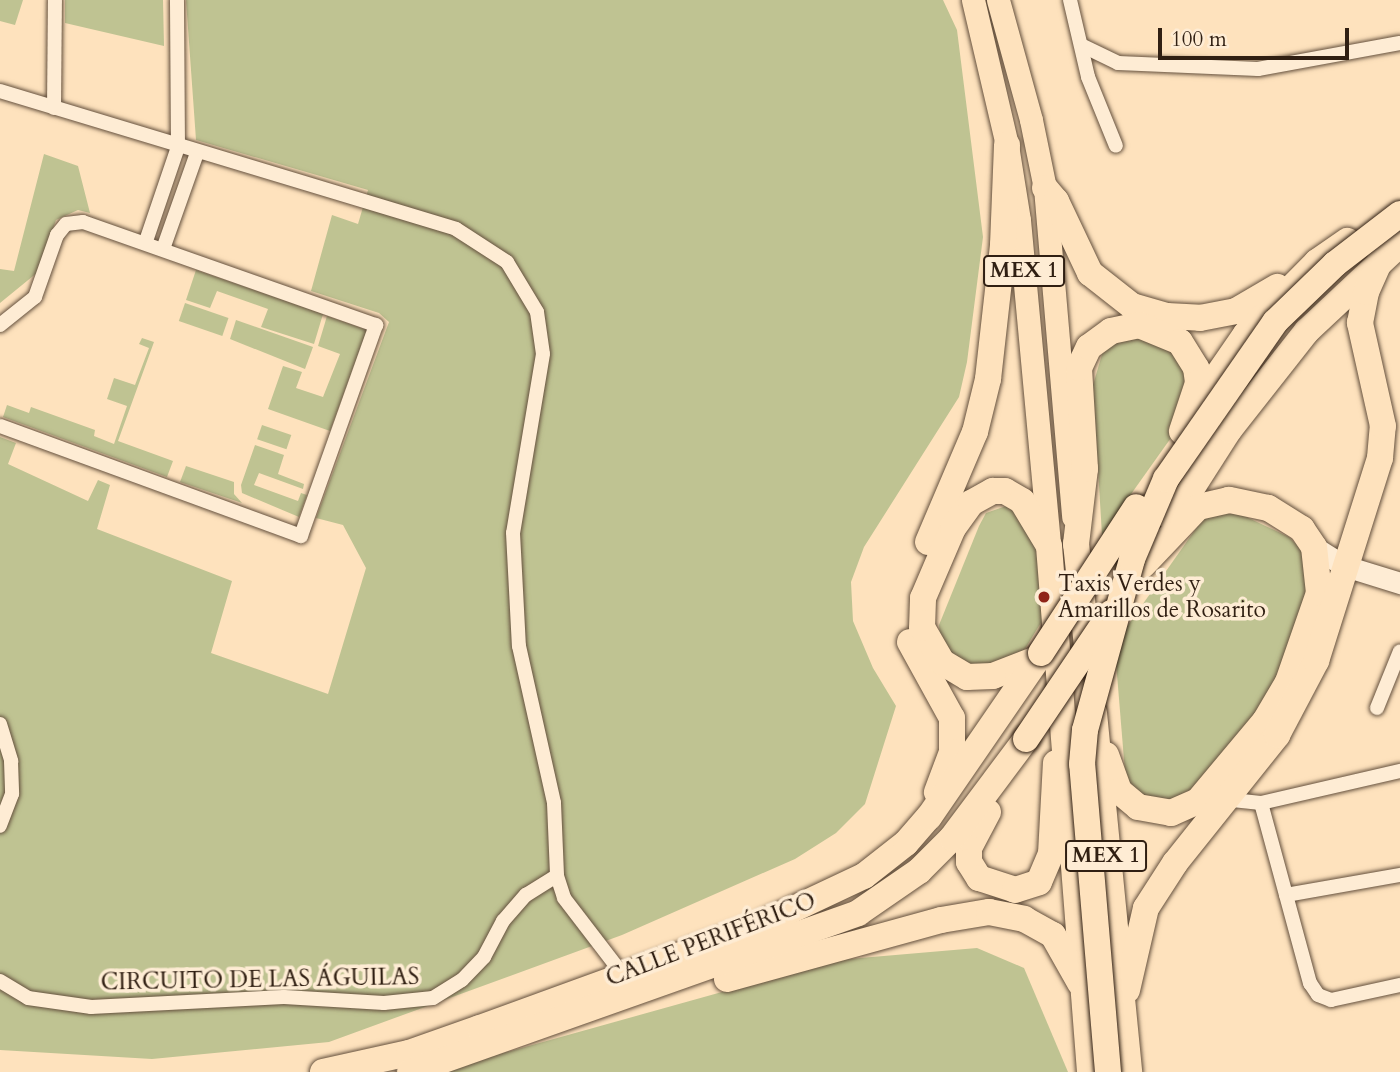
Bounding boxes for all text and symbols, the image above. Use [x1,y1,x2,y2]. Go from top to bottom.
scale bar [1162,14,1353,58]
text: 100 m [1171,25,1227,54]
road number: MEX 1 [982,254,1066,288]
place label: Taxis Verdes y Amarillos de Rosarito [1058,570,1266,624]
marker: Taxis Verdes y Amarillos de Rosarito [1036,589,1052,605]
road number: MEX 1 [1064,838,1148,874]
street label: CALLE PERIFÉRICO [602,887,820,993]
street label: CIRCUITO DE LAS ÁGUILAS [101,963,419,997]

